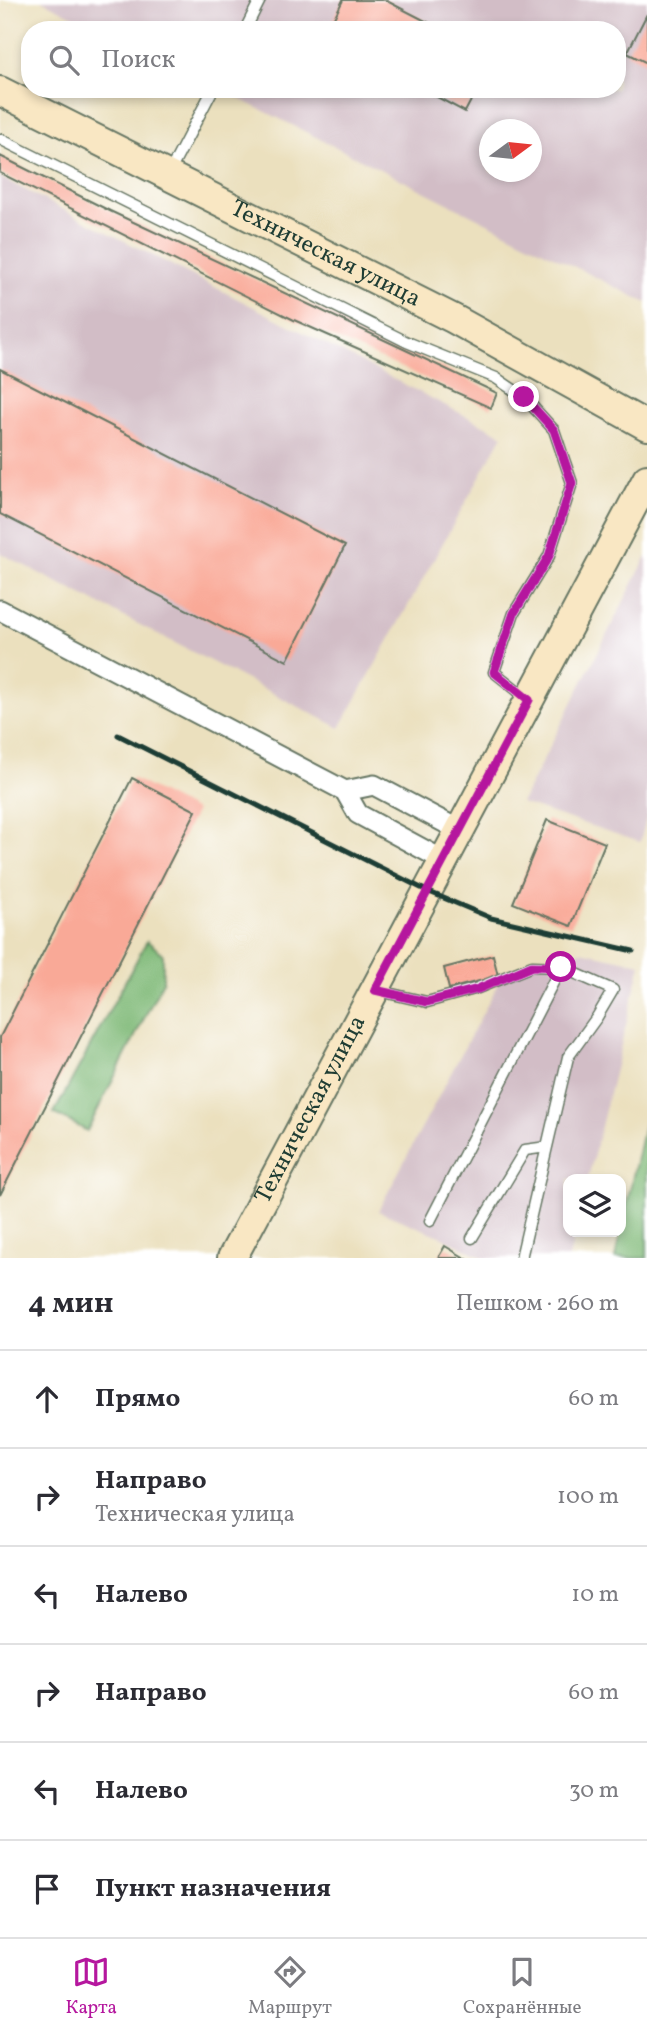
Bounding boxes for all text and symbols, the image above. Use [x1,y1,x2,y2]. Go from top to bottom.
search box [21,21,626,98]
icon: search [45,41,83,79]
text: Поиск [101,42,175,78]
north arrow [479,119,542,182]
street label: Техническая улица [224,192,426,316]
route end [508,381,539,412]
route start [545,951,576,982]
street label: Техническая улица [247,1010,375,1210]
map controls [563,1174,626,1237]
button: layers [563,1174,626,1237]
text: 4 мин [28,1283,113,1325]
text: Пешком · 260 m [456,1288,619,1320]
icon: ahead [28,1380,66,1418]
text: Прямо [95,1381,180,1417]
text: 60 m [569,1383,619,1415]
text: Направо [95,1463,207,1499]
icon: right [28,1478,66,1516]
text: 100 m [557,1481,619,1513]
text: Техническая улица [95,1499,295,1531]
icon: left [28,1576,66,1614]
text: Налево [95,1577,188,1613]
text: 10 m [571,1579,619,1611]
icon: right [28,1674,66,1712]
text: Направо [95,1675,207,1711]
text: 60 m [569,1677,619,1709]
icon: left [28,1772,66,1810]
text: Налево [95,1773,188,1809]
text: 30 m [569,1775,619,1807]
icon: arrive [28,1870,66,1908]
text: Пункт назначения [95,1871,331,1907]
tab: Карта [66,1953,117,2021]
tab: Маршрут [248,1953,332,2021]
tab: Сохранённые [463,1953,581,2021]

